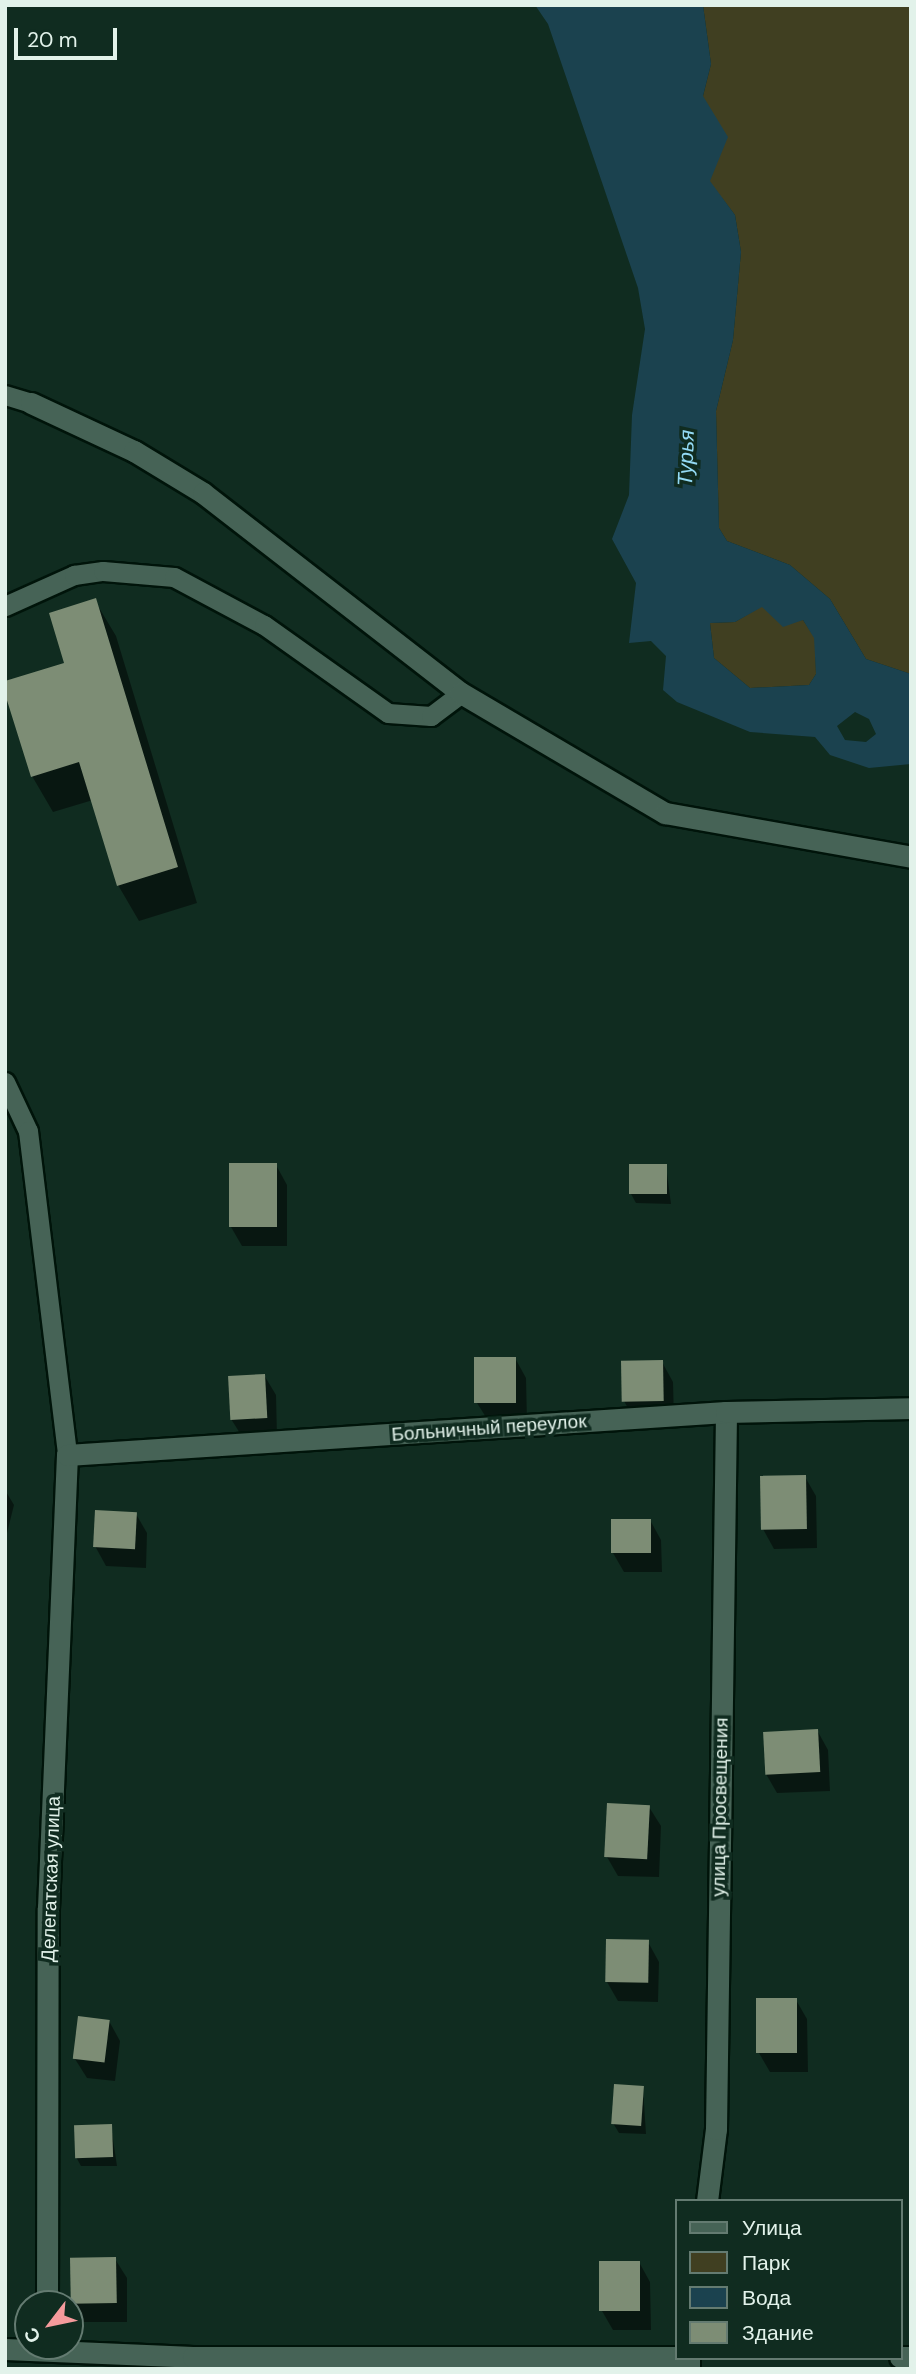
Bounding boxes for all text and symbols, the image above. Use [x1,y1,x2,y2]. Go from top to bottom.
scale bar [18,14,121,58]
text: 20 m [27,26,78,54]
water label: Турья [672,429,700,487]
street label: Больничный переулок [391,1410,587,1446]
street label: улица Просвещения [707,1717,733,1897]
street label: Делегатская улица [37,1796,65,1962]
legend [674,2199,902,2360]
text: Улица [742,2214,802,2242]
text: Парк [742,2249,790,2277]
text: Вода [742,2284,791,2312]
north arrow [14,2290,84,2360]
text: Здание [742,2319,814,2347]
text: С [18,2323,47,2348]

